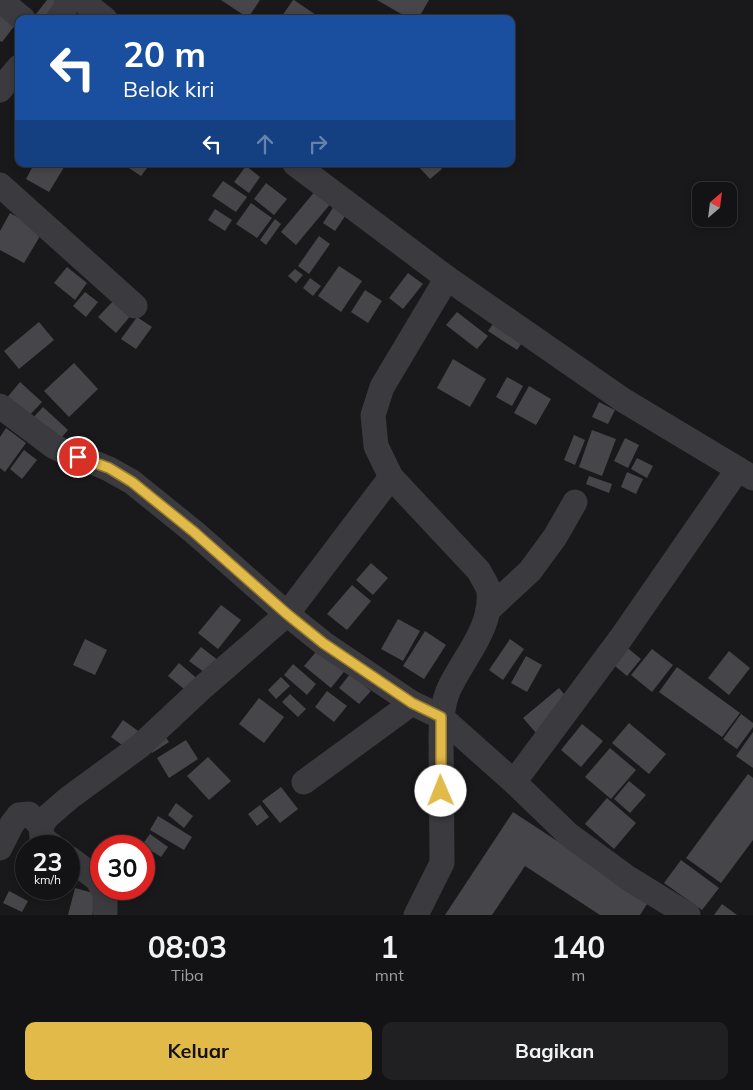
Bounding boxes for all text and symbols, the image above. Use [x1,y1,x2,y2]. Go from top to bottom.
text: 20 m [123,32,206,76]
icon: left [40,35,105,100]
text: Belok kiri [123,75,215,103]
icon: left [198,130,226,158]
icon: ahead [251,130,279,158]
icon: right [304,130,332,158]
north arrow [692,182,738,228]
map controls [692,182,737,227]
pin [57,436,99,478]
icon: arrive [64,443,92,471]
position arrow [414,764,466,816]
speed limit sign: 30 [90,835,155,900]
text: 23 [32,846,63,877]
text: km/h [34,872,61,887]
text: 08:03 [148,928,227,966]
text: 1 [380,928,398,966]
text: 140 [551,928,605,966]
text: Tiba [171,965,204,985]
text: mnt [375,965,404,985]
text: m [571,965,585,985]
button: Keluar [25,1022,372,1080]
button: Bagikan [382,1022,728,1080]

